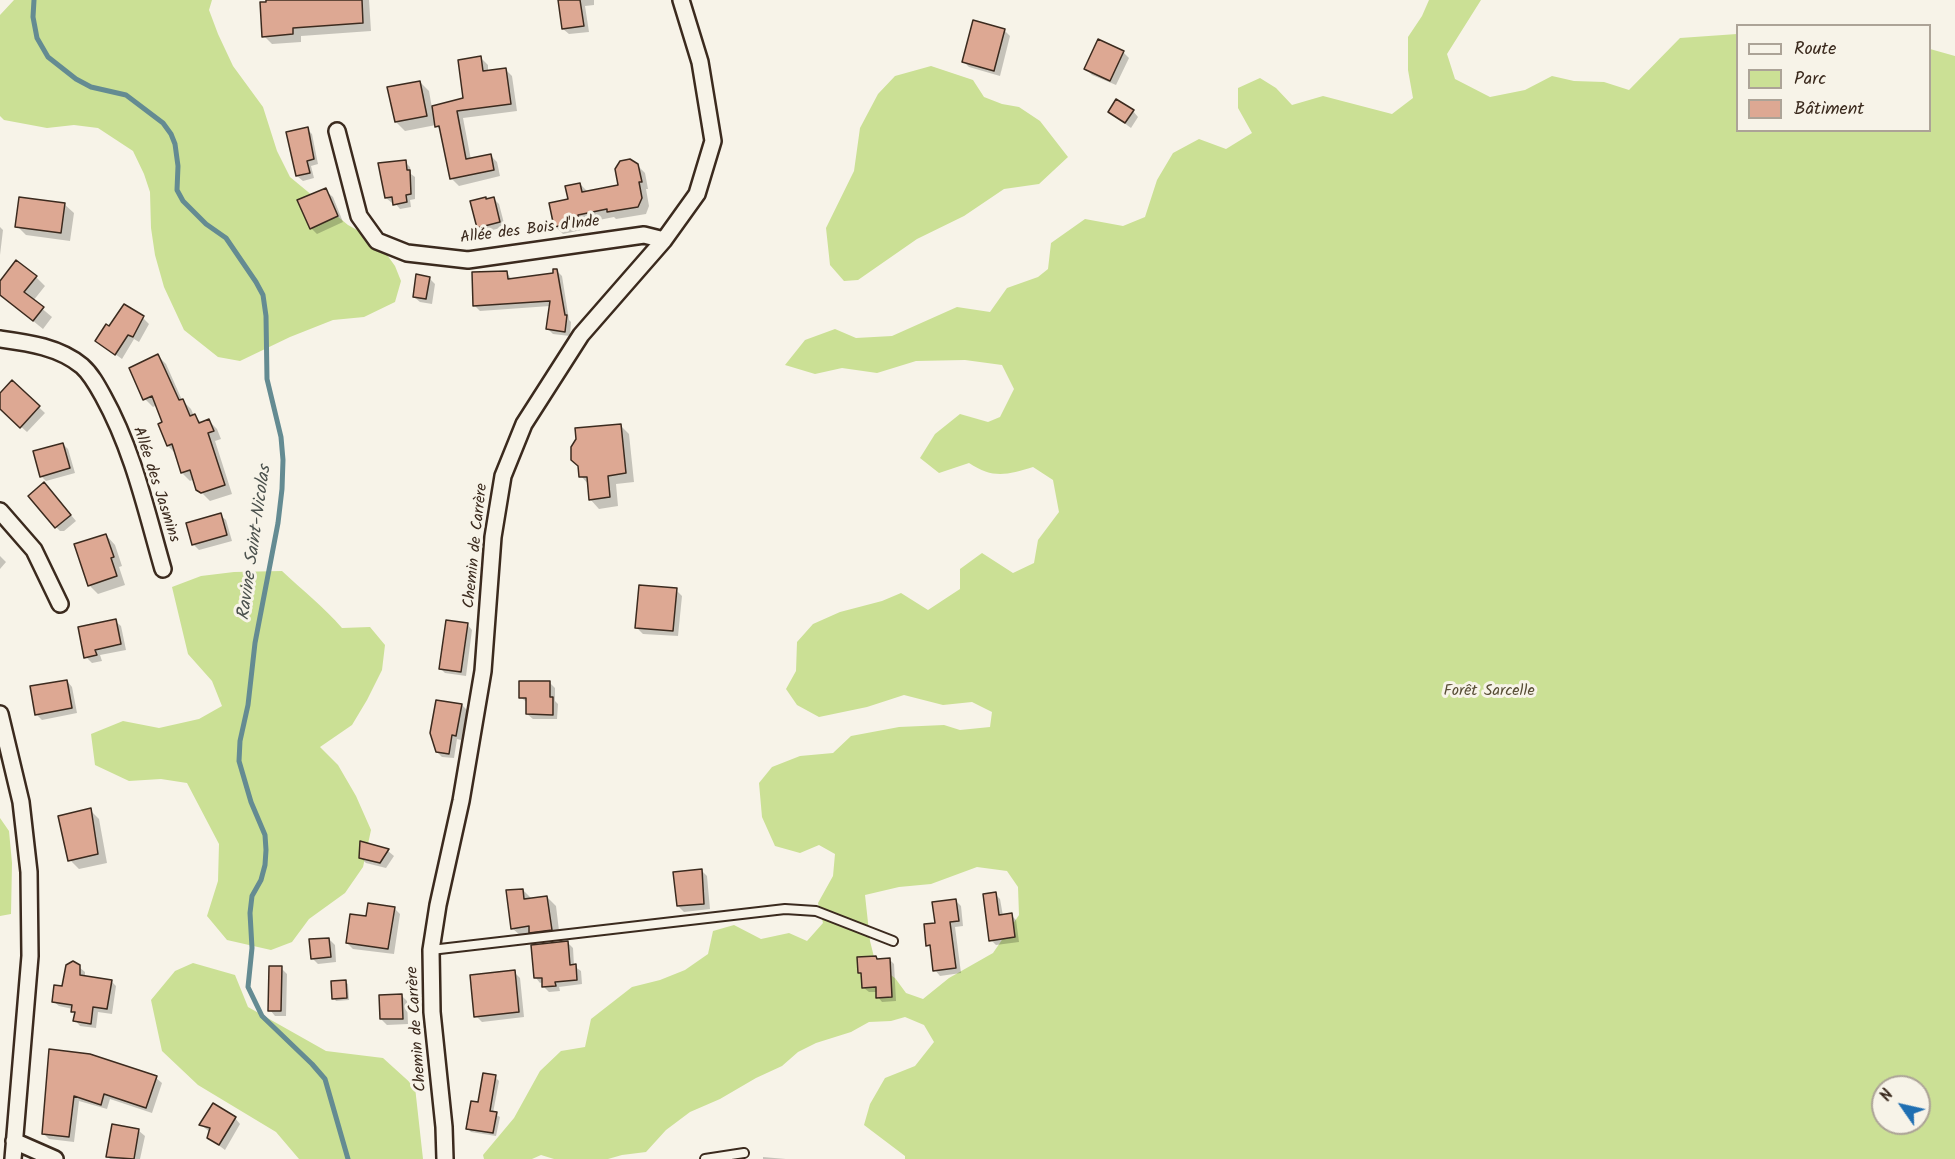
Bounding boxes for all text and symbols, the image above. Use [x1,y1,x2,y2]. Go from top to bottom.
legend [1736,24,1931,132]
text: Route [1794,35,1836,64]
text: Parc [1794,65,1826,94]
text: Bâtiment [1794,95,1864,124]
street label: Allée des Bois d'Inde [459,213,601,249]
street label: Allée des Jasmins [127,425,183,545]
water label: Ravine Saint-Nicolas [234,464,278,622]
street label: Chemin de Carrère [461,483,493,609]
park label: Forêt Sarcelle [1443,682,1535,702]
street label: Chemin de Carrère [404,966,432,1092]
north arrow [1871,1075,1931,1135]
text: N [1874,1085,1901,1107]

